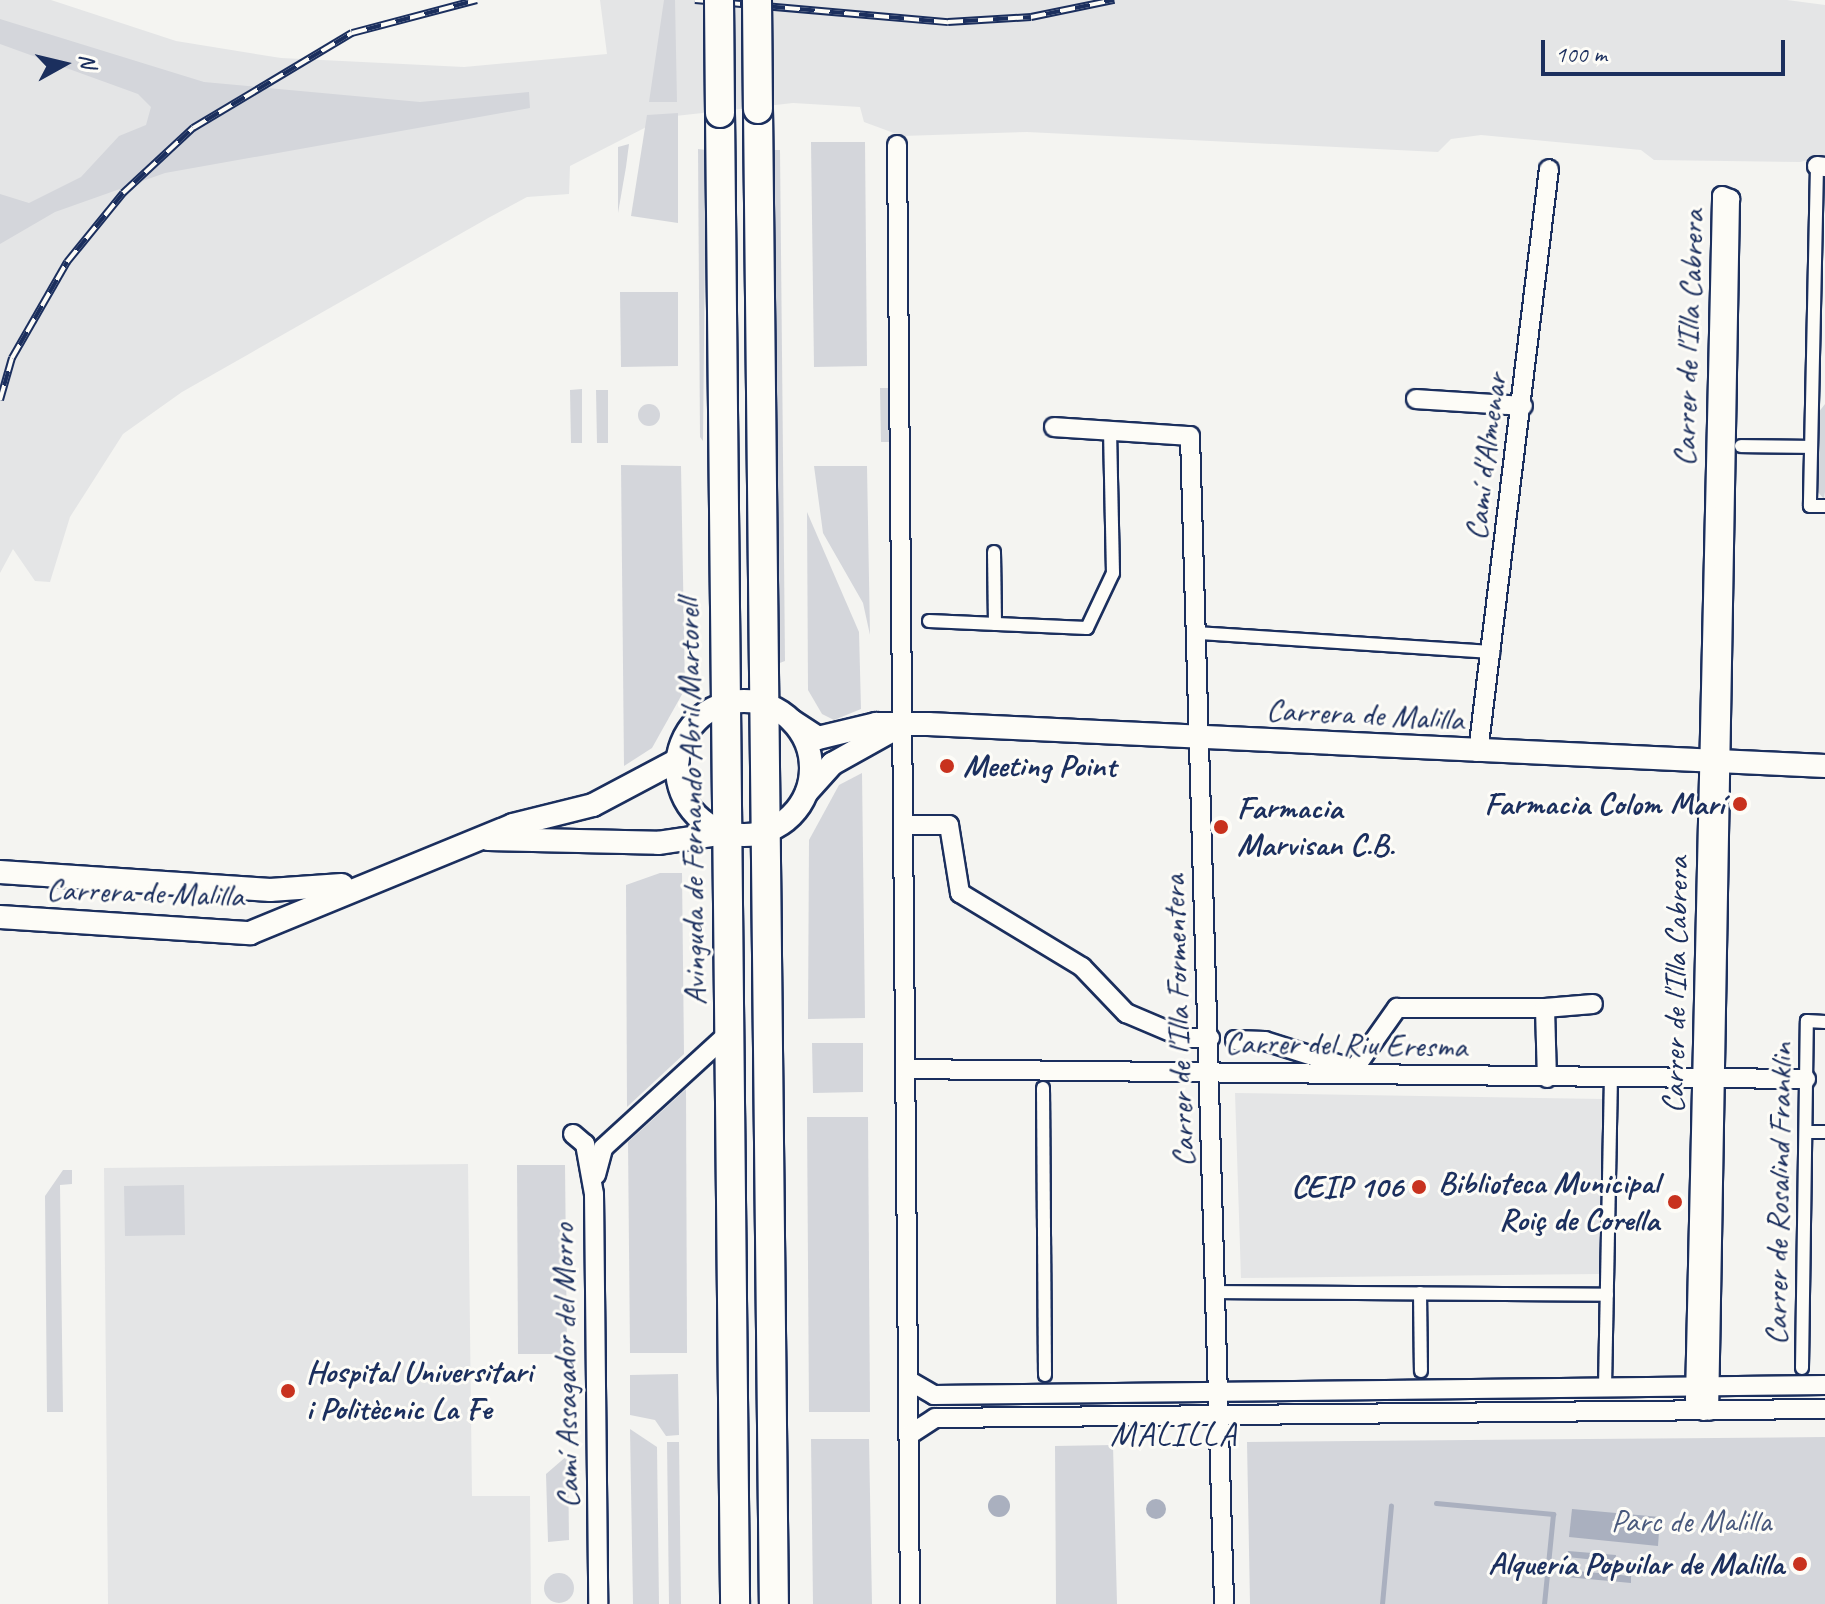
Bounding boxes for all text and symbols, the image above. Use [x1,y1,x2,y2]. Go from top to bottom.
north arrow [24,24,104,104]
scale bar [1545,24,1789,74]
text: 100 m [1555,39,1607,69]
text: N [73,52,103,69]
street label: Carrer de l'Illa Cabrera [1665,209,1713,467]
street label: Camí d'Almenar [1457,372,1515,542]
street label: Avinguda de Fernando Abril Martorell [669,598,715,1006]
street label: Carrera de Malilla [1265,691,1465,739]
place label: Meeting Point [963,747,1116,785]
marker: Meeting Point [938,757,956,775]
place label: Farmacia Colom Marí [1484,785,1724,823]
place label: Farmacia Marvisan C.B. [1237,790,1395,865]
marker: Farmacia Colom Marí [1731,795,1749,813]
marker: Farmacia Marvisan C.B. [1212,818,1230,836]
street label: Carrer de l'Illa Cabrera [1655,856,1697,1114]
street label: Carrera de Malilla [45,870,245,916]
street label: Carrer de l'Illa Formentera [1155,873,1203,1169]
street label: Carrer del Riu Eresma [1225,1024,1467,1066]
street label: Carrer de Rosalind Franklin [1757,1043,1801,1345]
place label: Biblioteca Municipal Roiç de Corella [1438,1165,1659,1240]
place label: CEIP 106 [1291,1168,1403,1206]
marker: CEIP 106 [1410,1178,1428,1196]
marker: Biblioteca Municipal Roiç de Corella [1666,1193,1684,1211]
street label: Camí Assagador del Morro [544,1223,588,1509]
place label: Hospital Universitari i Politècnic La Fe [306,1354,532,1429]
marker: Hospital Universitari i Politècnic La Fe [277,1380,299,1402]
district label: MALILLA [1110,1414,1238,1454]
park label: Parc de Malilla [1610,1502,1772,1540]
place label: Alquería Popuilar de Malilla [1487,1545,1784,1583]
marker: Alquería Popuilar de Malilla [1791,1555,1809,1573]

